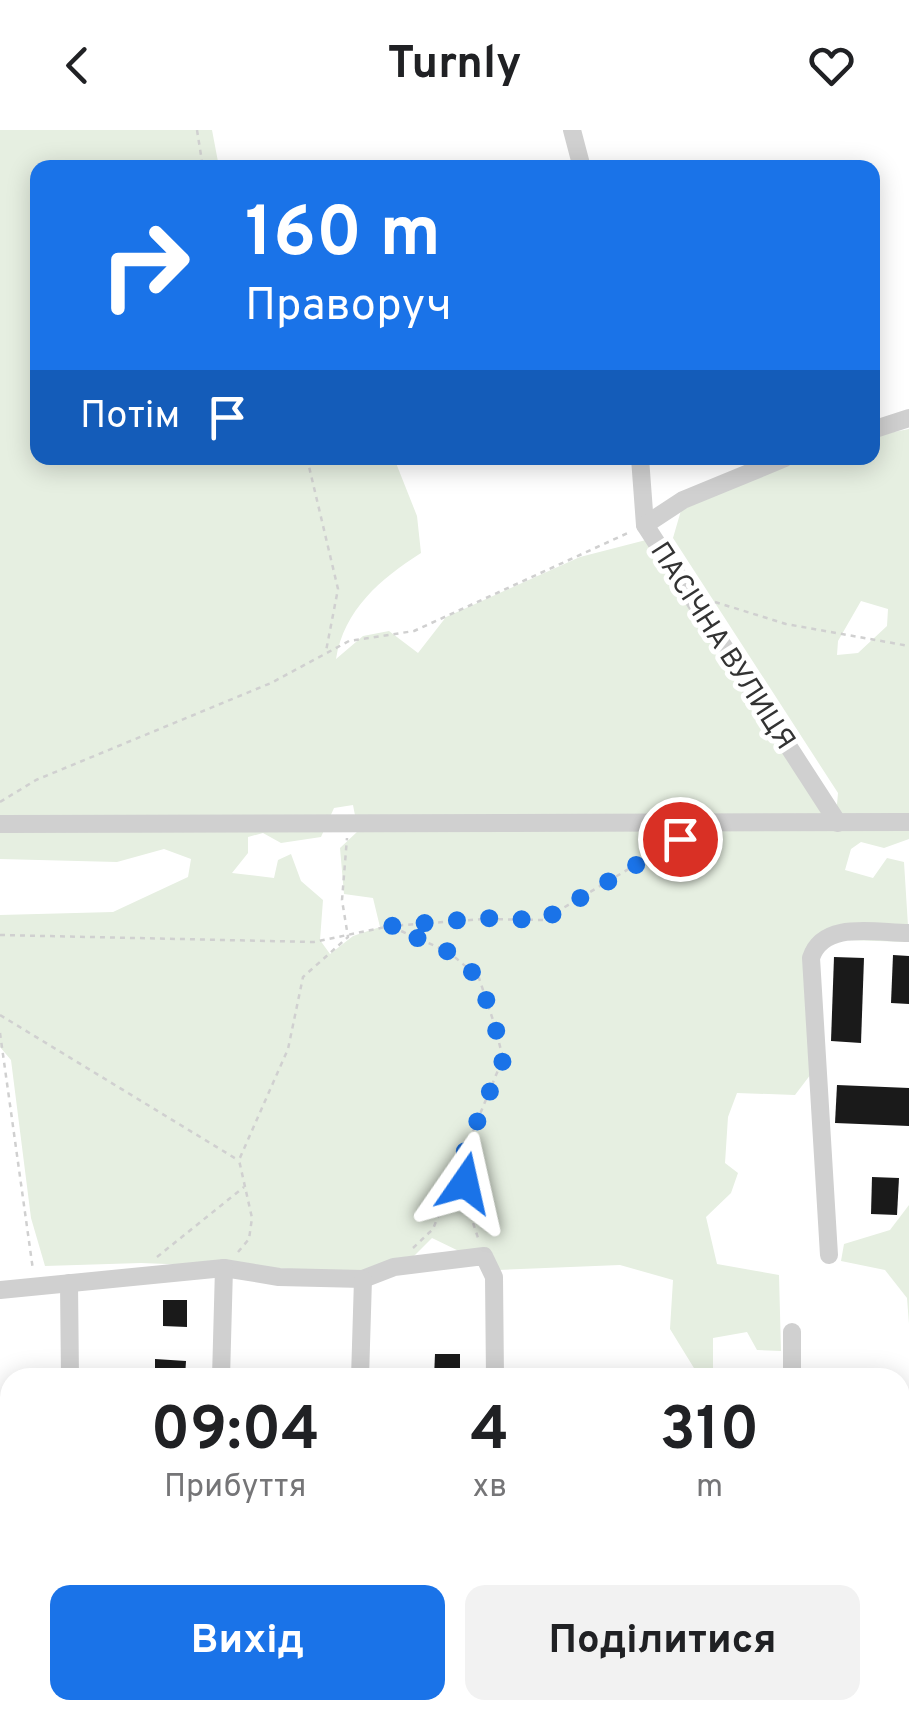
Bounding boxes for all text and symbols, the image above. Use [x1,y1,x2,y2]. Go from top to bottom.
text: Turnly [387,37,522,94]
icon: back [50,38,105,93]
icon: heart [804,38,859,93]
text: 160 m [245,192,441,281]
icon: right [80,200,210,330]
text: Праворуч [245,279,452,336]
icon: arrive [200,390,255,445]
text: Потім [80,393,180,442]
street label: ПАСІЧНА ВУЛИЦЯ [641,536,802,757]
pin [638,797,723,882]
icon: arrive [653,812,708,867]
position arrow [413,1131,517,1235]
text: 09:04 [151,1395,320,1471]
text: 4 [471,1395,509,1471]
text: 310 [660,1395,759,1471]
text: Прибуття [164,1468,306,1508]
text: хв [473,1468,507,1508]
text: m [696,1468,723,1508]
button: Вихід [50,1585,445,1700]
button: Поділитися [465,1585,860,1700]

